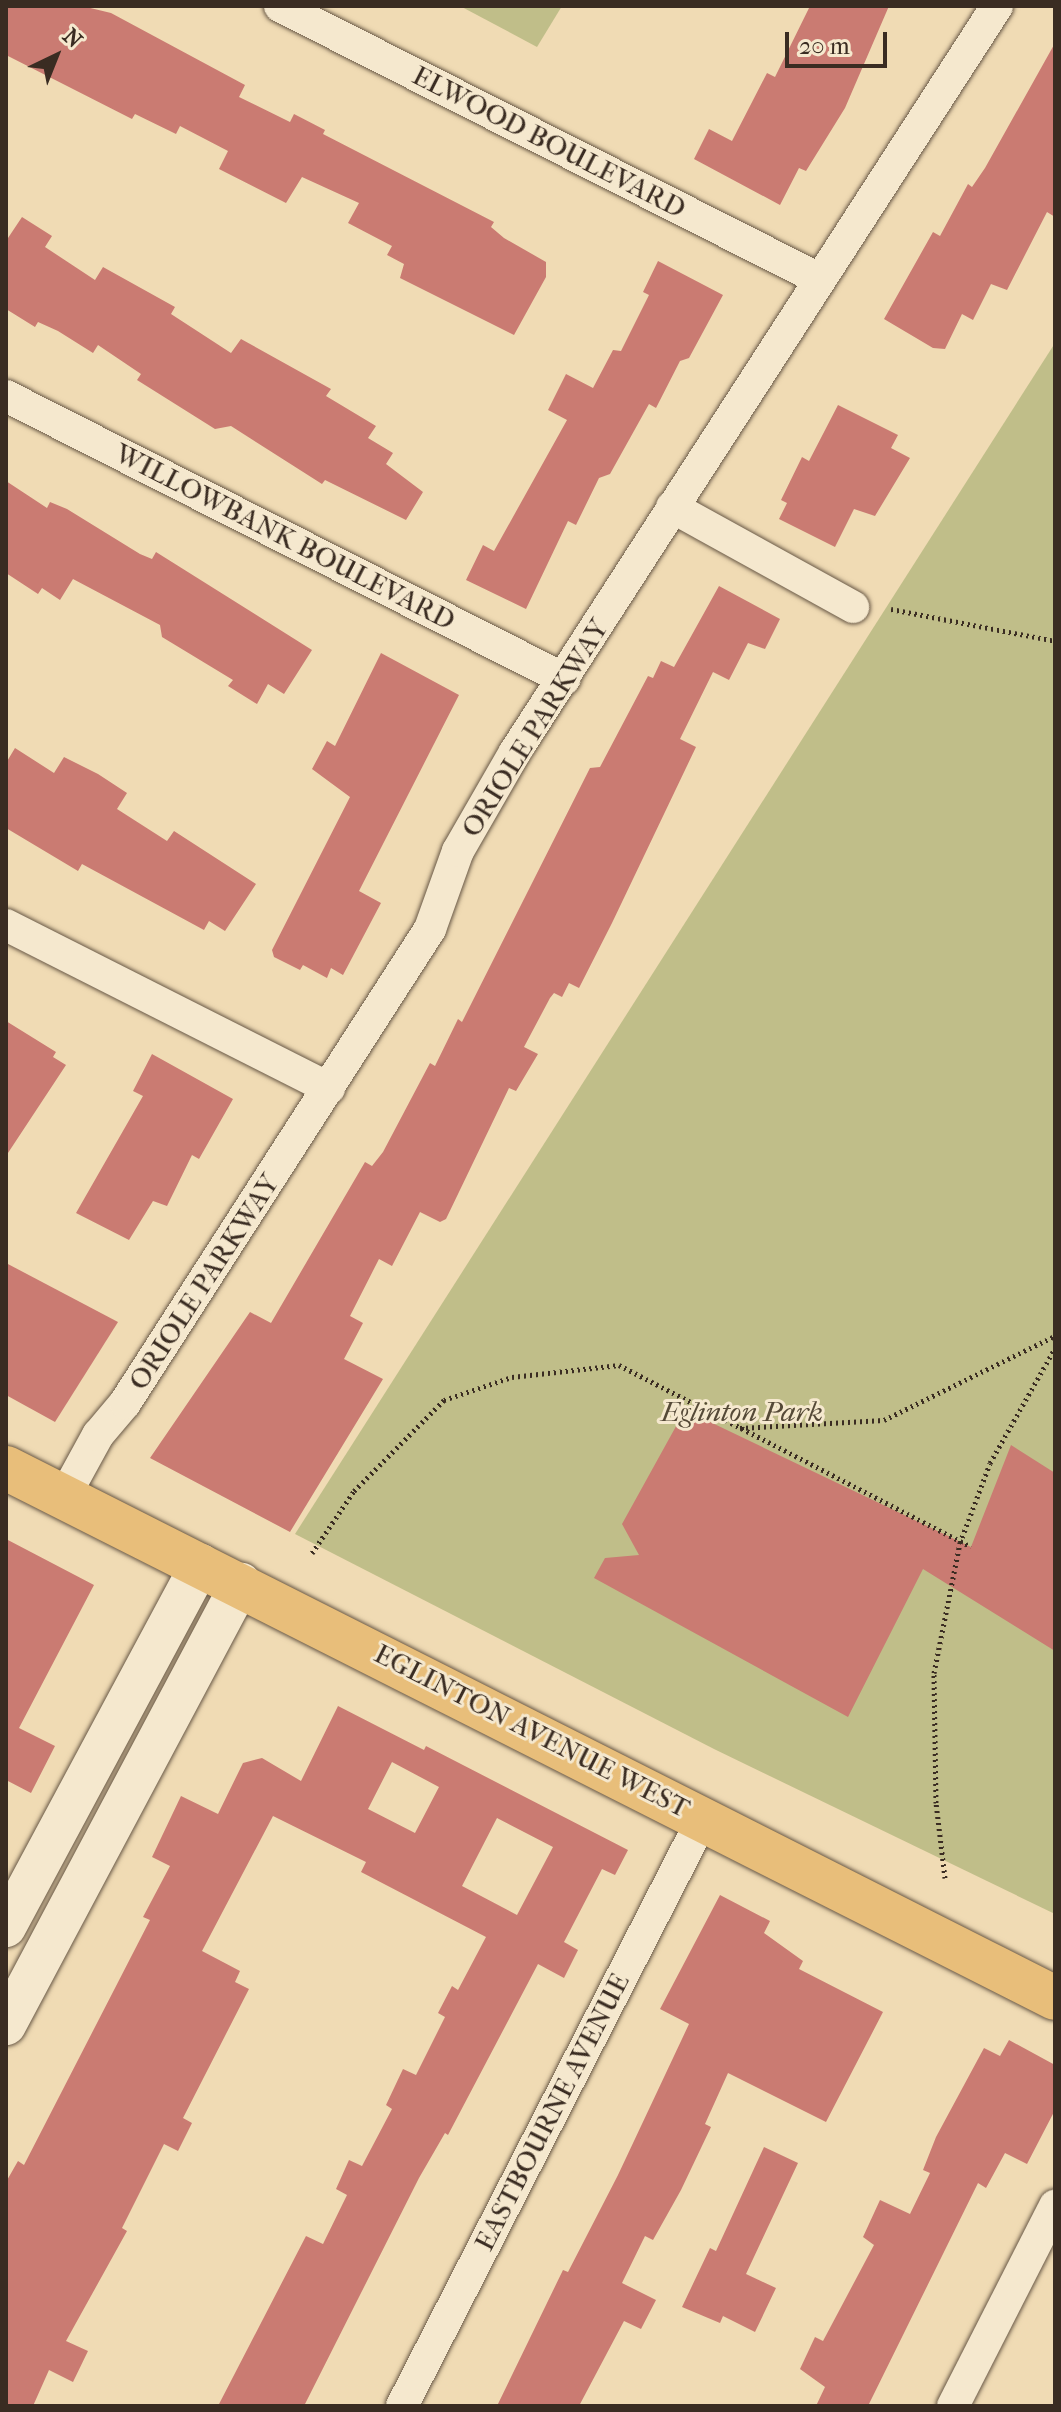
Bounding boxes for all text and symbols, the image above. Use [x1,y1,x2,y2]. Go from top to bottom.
north arrow [16,16,96,96]
scale bar [789,16,891,66]
text: N [57,23,87,54]
text: 20 m [799,32,850,60]
street label: ELWOOD BOULEVARD [407,58,691,226]
street label: WILLOWBANK BOULEVARD [109,436,461,638]
street label: ORIOLE PARKWAY [454,613,616,843]
street label: ORIOLE PARKWAY [122,1168,286,1396]
park label: Eglinton Park [661,1395,823,1429]
street label: EGLINTON AVENUE WEST [369,1637,695,1825]
street label: EASTBOURNE AVENUE [467,1968,637,2256]

